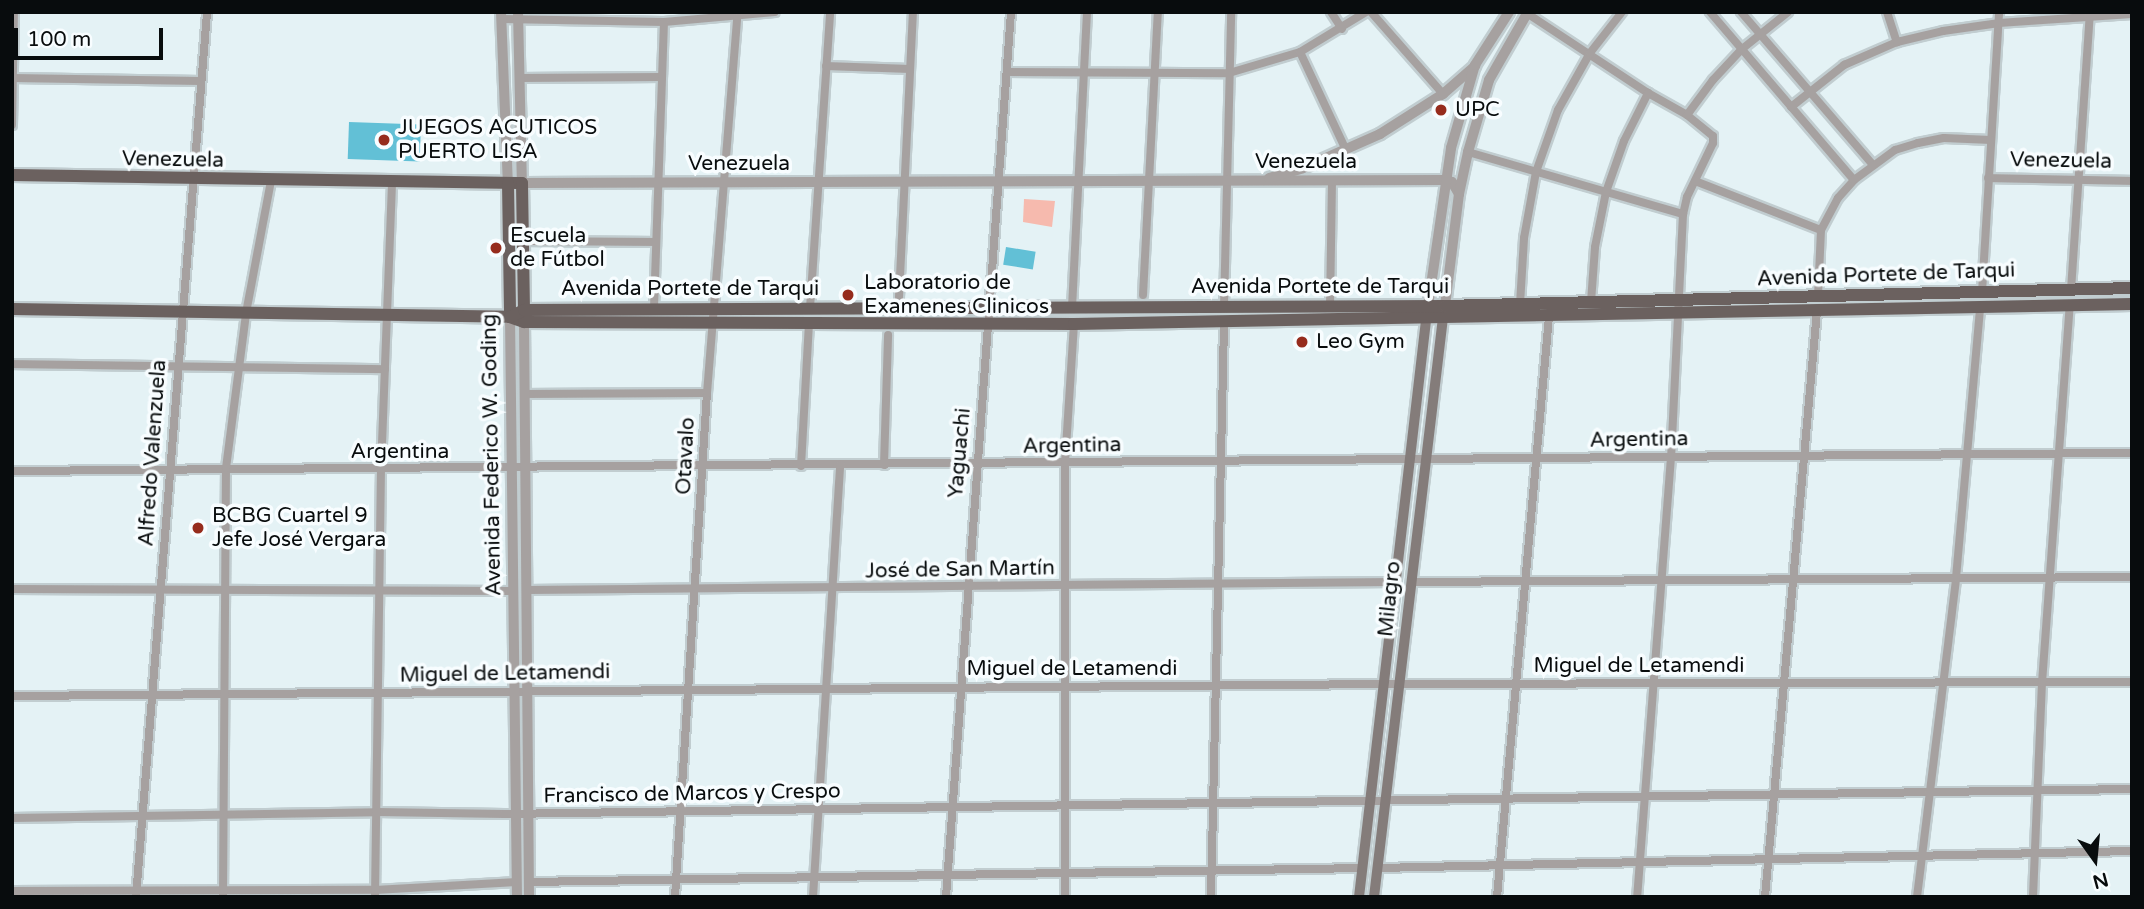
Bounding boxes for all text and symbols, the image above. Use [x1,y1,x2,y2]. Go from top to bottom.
scale bar [18,14,166,58]
text: 100 m [27,27,91,52]
place label: UPC [1455,97,1500,123]
marker: UPC [1433,102,1449,118]
place label: JUEGOS ACUTICOS PUERTO LISA [398,115,597,165]
marker: JUEGOS ACUTICOS PUERTO LISA [376,132,392,148]
street label: Venezuela [122,147,224,173]
street label: Venezuela [2010,148,2112,174]
street label: Venezuela [1255,149,1357,175]
street label: Venezuela [688,151,790,177]
place label: Escuela de Fútbol [510,223,605,273]
marker: Escuela de Fútbol [488,240,504,256]
street label: Avenida Portete de Tarqui [1756,258,2016,292]
place label: Laboratorio de Examenes Clinicos [864,270,1049,320]
street label: Avenida Portete de Tarqui [1191,274,1449,300]
street label: Avenida Portete de Tarqui [561,276,819,302]
marker: Laboratorio de Examenes Clinicos [838,285,858,305]
street label: Avenida Federico W. Goding [477,314,507,596]
place label: Leo Gym [1316,329,1405,355]
marker: Leo Gym [1294,334,1310,350]
street label: Alfredo Valenzuela [134,359,172,547]
street label: Yaguachi [944,407,976,499]
street label: Otavalo [671,417,701,495]
street label: Argentina [1589,427,1689,453]
street label: Argentina [1022,433,1122,459]
street label: Argentina [351,439,449,465]
place label: BCBG Cuartel 9 Jefe José Vergara [212,503,386,553]
marker: BCBG Cuartel 9 Jefe José Vergara [190,520,206,536]
street label: José de San Martín [865,556,1055,584]
street label: Milagro [1373,560,1407,638]
street label: Miguel de Letamendi [1534,653,1744,679]
street label: Miguel de Letamendi [967,656,1177,682]
street label: Miguel de Letamendi [399,660,611,688]
street label: Francisco de Marcos y Crespo [543,779,841,809]
north arrow [2060,825,2130,895]
text: N [2090,868,2111,893]

